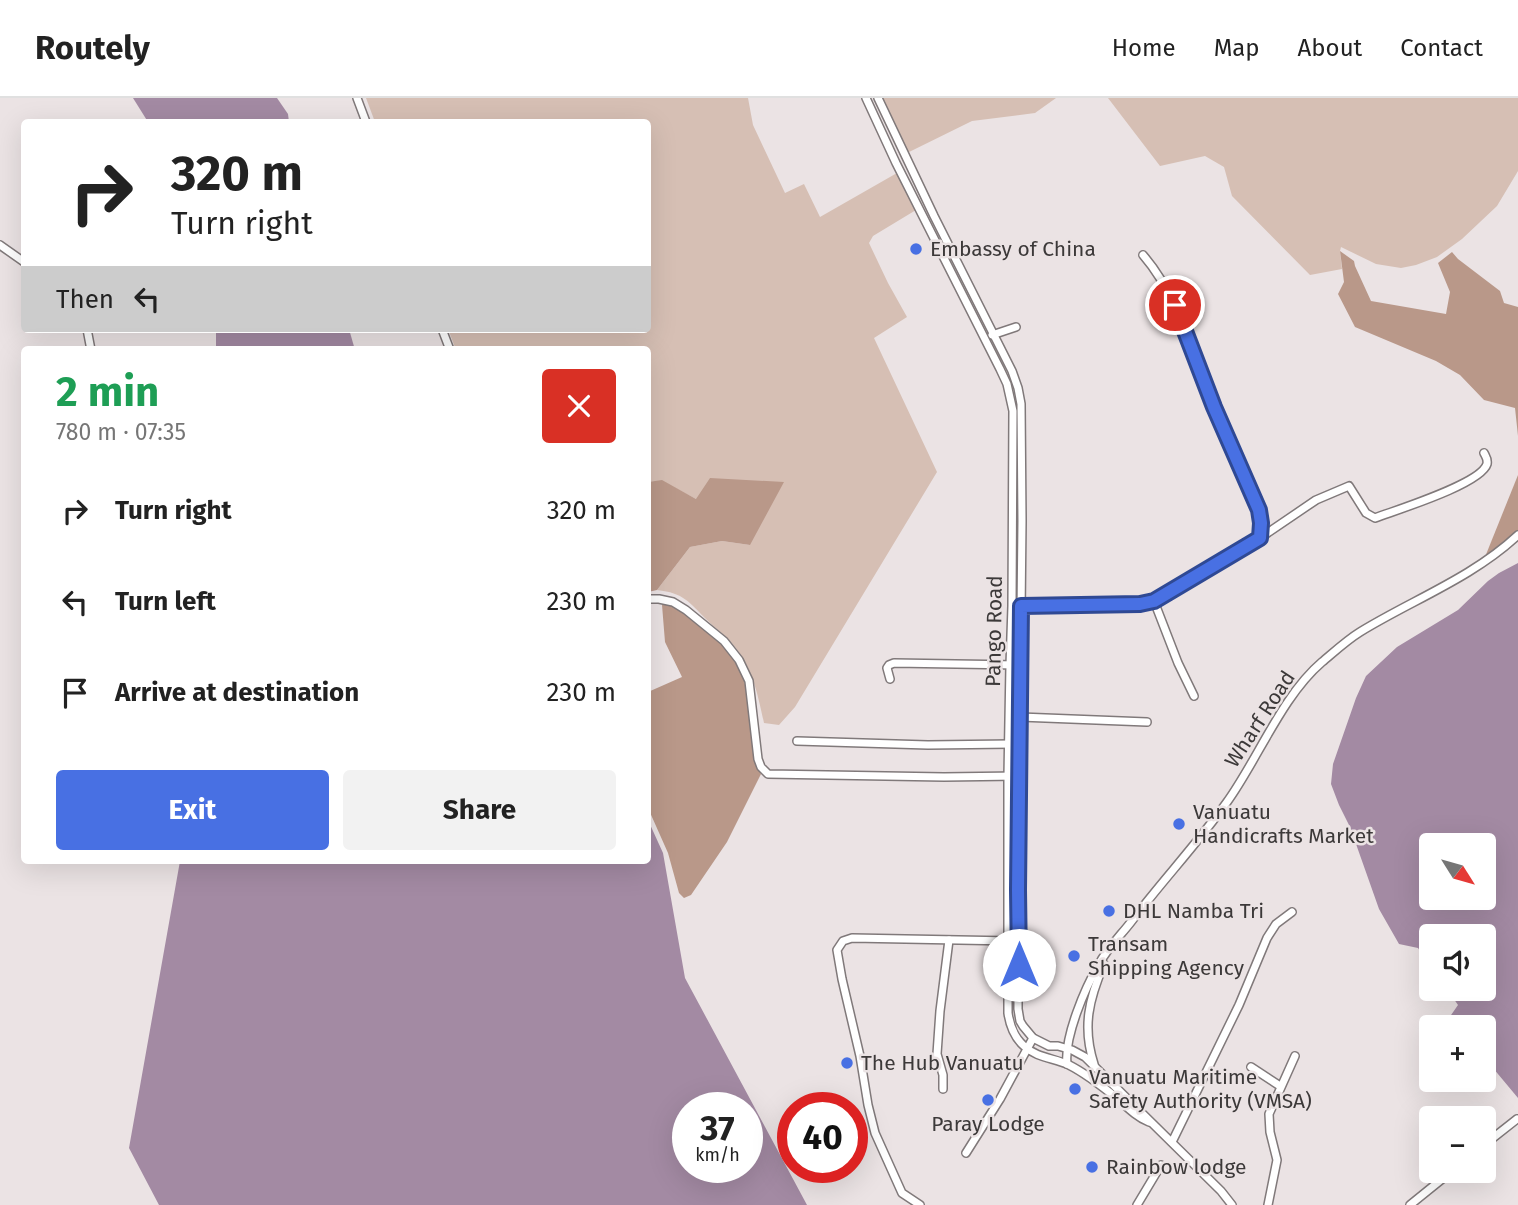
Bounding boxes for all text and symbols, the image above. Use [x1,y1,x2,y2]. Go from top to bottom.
text: Routely [35,28,150,68]
text: Home [1112,34,1176,62]
text: Map [1214,34,1260,62]
text: About [1298,34,1362,62]
text: Contact [1400,34,1483,62]
text: 320 m [171,144,303,203]
icon: right [56,147,147,238]
text: Turn right [171,204,313,242]
place label: Embassy of China [930,236,1096,262]
marker: Embassy of China [908,241,924,257]
pin [1145,275,1205,335]
icon: left [128,280,166,318]
text: Then [56,284,114,315]
icon: arrive [1156,286,1194,324]
text: 2 min [56,367,159,417]
button: close [542,369,616,443]
text: 780 m · 07:35 [56,418,186,446]
icon: right [56,492,94,530]
text: Turn right [115,495,232,526]
text: 320 m [547,495,616,526]
street label: Pango Road [980,575,1008,687]
icon: left [56,583,94,621]
text: Turn left [115,586,216,617]
text: 230 m [547,586,616,617]
street label: Wharf Road [1219,666,1301,772]
icon: arrive [56,674,94,712]
text: Arrive at destination [115,677,359,708]
text: 230 m [547,677,616,708]
button: Exit [56,770,329,850]
button: Share [343,770,616,850]
place label: Vanuatu Handicrafts Market [1193,799,1374,849]
marker: Vanuatu Handicrafts Market [1171,816,1187,832]
north arrow [1419,833,1496,910]
map controls [1419,833,1496,1183]
place label: DHL Namba Tri [1123,898,1264,924]
marker: DHL Namba Tri [1101,903,1117,919]
button: sound [1419,924,1496,1001]
position arrow [982,928,1056,1002]
place label: Transam Shipping Agency [1088,931,1245,981]
marker: Transam Shipping Agency [1066,948,1082,964]
button: + [1419,1015,1496,1092]
place label: The Hub Vanuatu [861,1050,1024,1076]
marker: The Hub Vanuatu [839,1055,855,1071]
place label: Vanuatu Maritime Safety Authority (VMSA) [1089,1064,1312,1114]
marker: Vanuatu Maritime Safety Authority (VMSA) [1067,1081,1083,1097]
speed limit sign: 40 [777,1092,868,1183]
marker: Paray Lodge [980,1092,996,1108]
button: − [1419,1106,1496,1183]
text: 37 [700,1107,735,1149]
place label: Paray Lodge [931,1111,1045,1137]
text: km/h [695,1144,740,1166]
place label: Rainbow lodge [1106,1154,1246,1180]
marker: Rainbow lodge [1084,1159,1100,1175]

